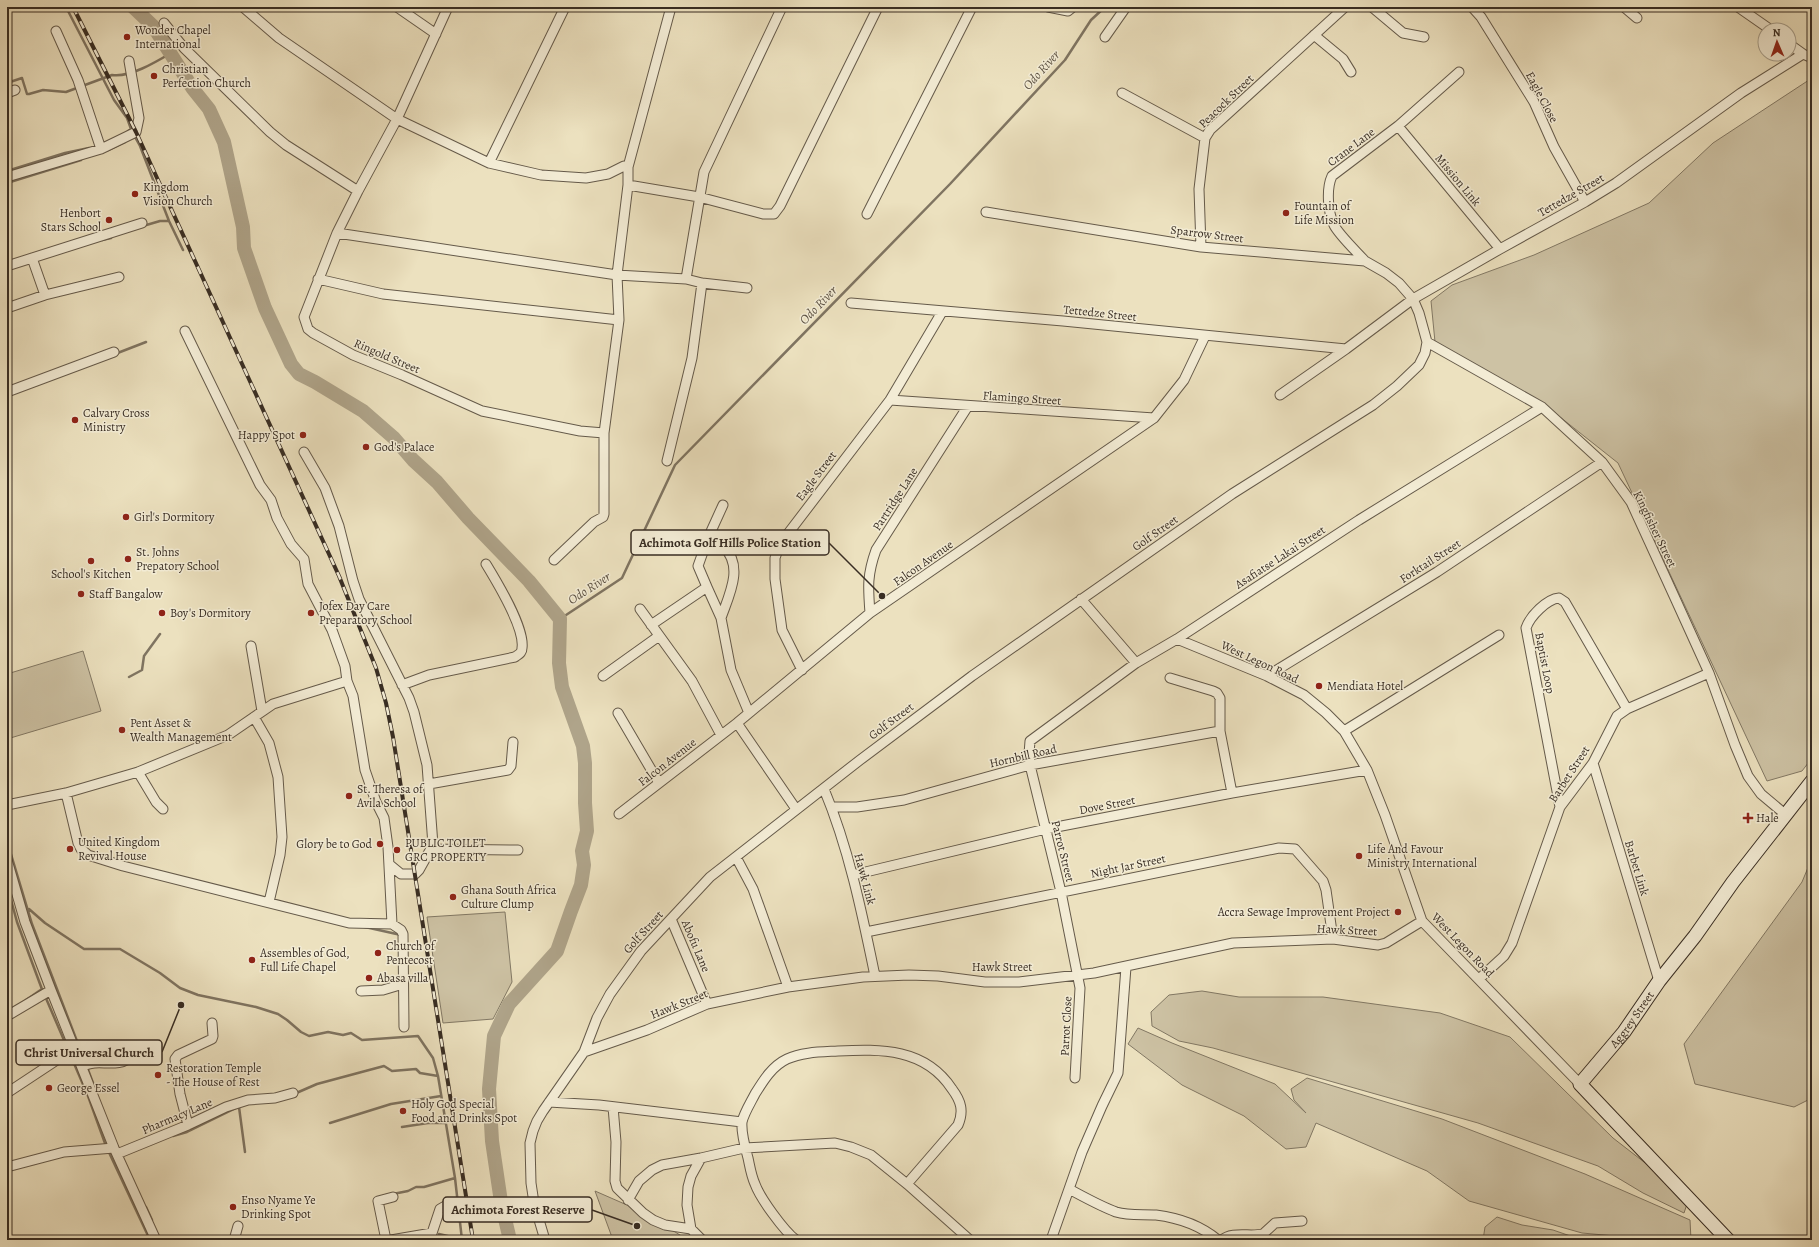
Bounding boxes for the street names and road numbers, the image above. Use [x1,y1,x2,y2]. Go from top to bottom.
street label: Eagle Close [1522,69,1562,125]
street label: Peacock Street [1195,71,1257,131]
street label: Crane Lane [1324,124,1378,170]
street label: Mission Link [1431,151,1485,209]
street label: Tettedze Street [1535,170,1607,220]
street label: Sparrow Street [1170,222,1244,246]
street label: Tettedze Street [1062,301,1138,325]
street label: Ringold Street [351,335,423,377]
street label: Flamingo Street [982,387,1062,409]
street label: Eagle Street [792,448,840,504]
street label: Partridge Lane [869,464,921,534]
street label: Kingfisher Street [1630,488,1681,570]
street label: Golf Street [1129,511,1181,555]
street label: Asafiatse Lakai Street [1231,522,1328,593]
street label: Forktail Street [1396,535,1464,587]
street label: Falcon Avenue [890,536,956,590]
street label: Baptist Loop [1531,631,1559,695]
street label: West Legon Road [1218,637,1302,687]
street label: Golf Street [865,699,917,743]
street label: Falcon Avenue [635,734,699,790]
street label: Hornbill Road [988,740,1059,772]
street label: Barbet Street [1545,742,1593,805]
street label: Dove Street [1078,792,1136,818]
street label: Parrot Street [1048,819,1078,883]
street label: Barbet Link [1621,838,1653,898]
street label: Night Jar Street [1089,850,1167,882]
street label: Hawk Link [850,851,880,907]
street label: Golf Street [619,907,667,957]
street label: West Legon Road [1427,908,1498,981]
street label: Abofu Lane [677,917,714,975]
street label: Hawk Street [1316,920,1378,940]
street label: Hawk Street [972,959,1032,975]
street label: Hawk Street [648,985,710,1023]
street label: Aggrey Street [1605,988,1658,1052]
street label: Parrot Close [1056,996,1076,1056]
street label: Pharmacy Lane [139,1094,215,1138]

